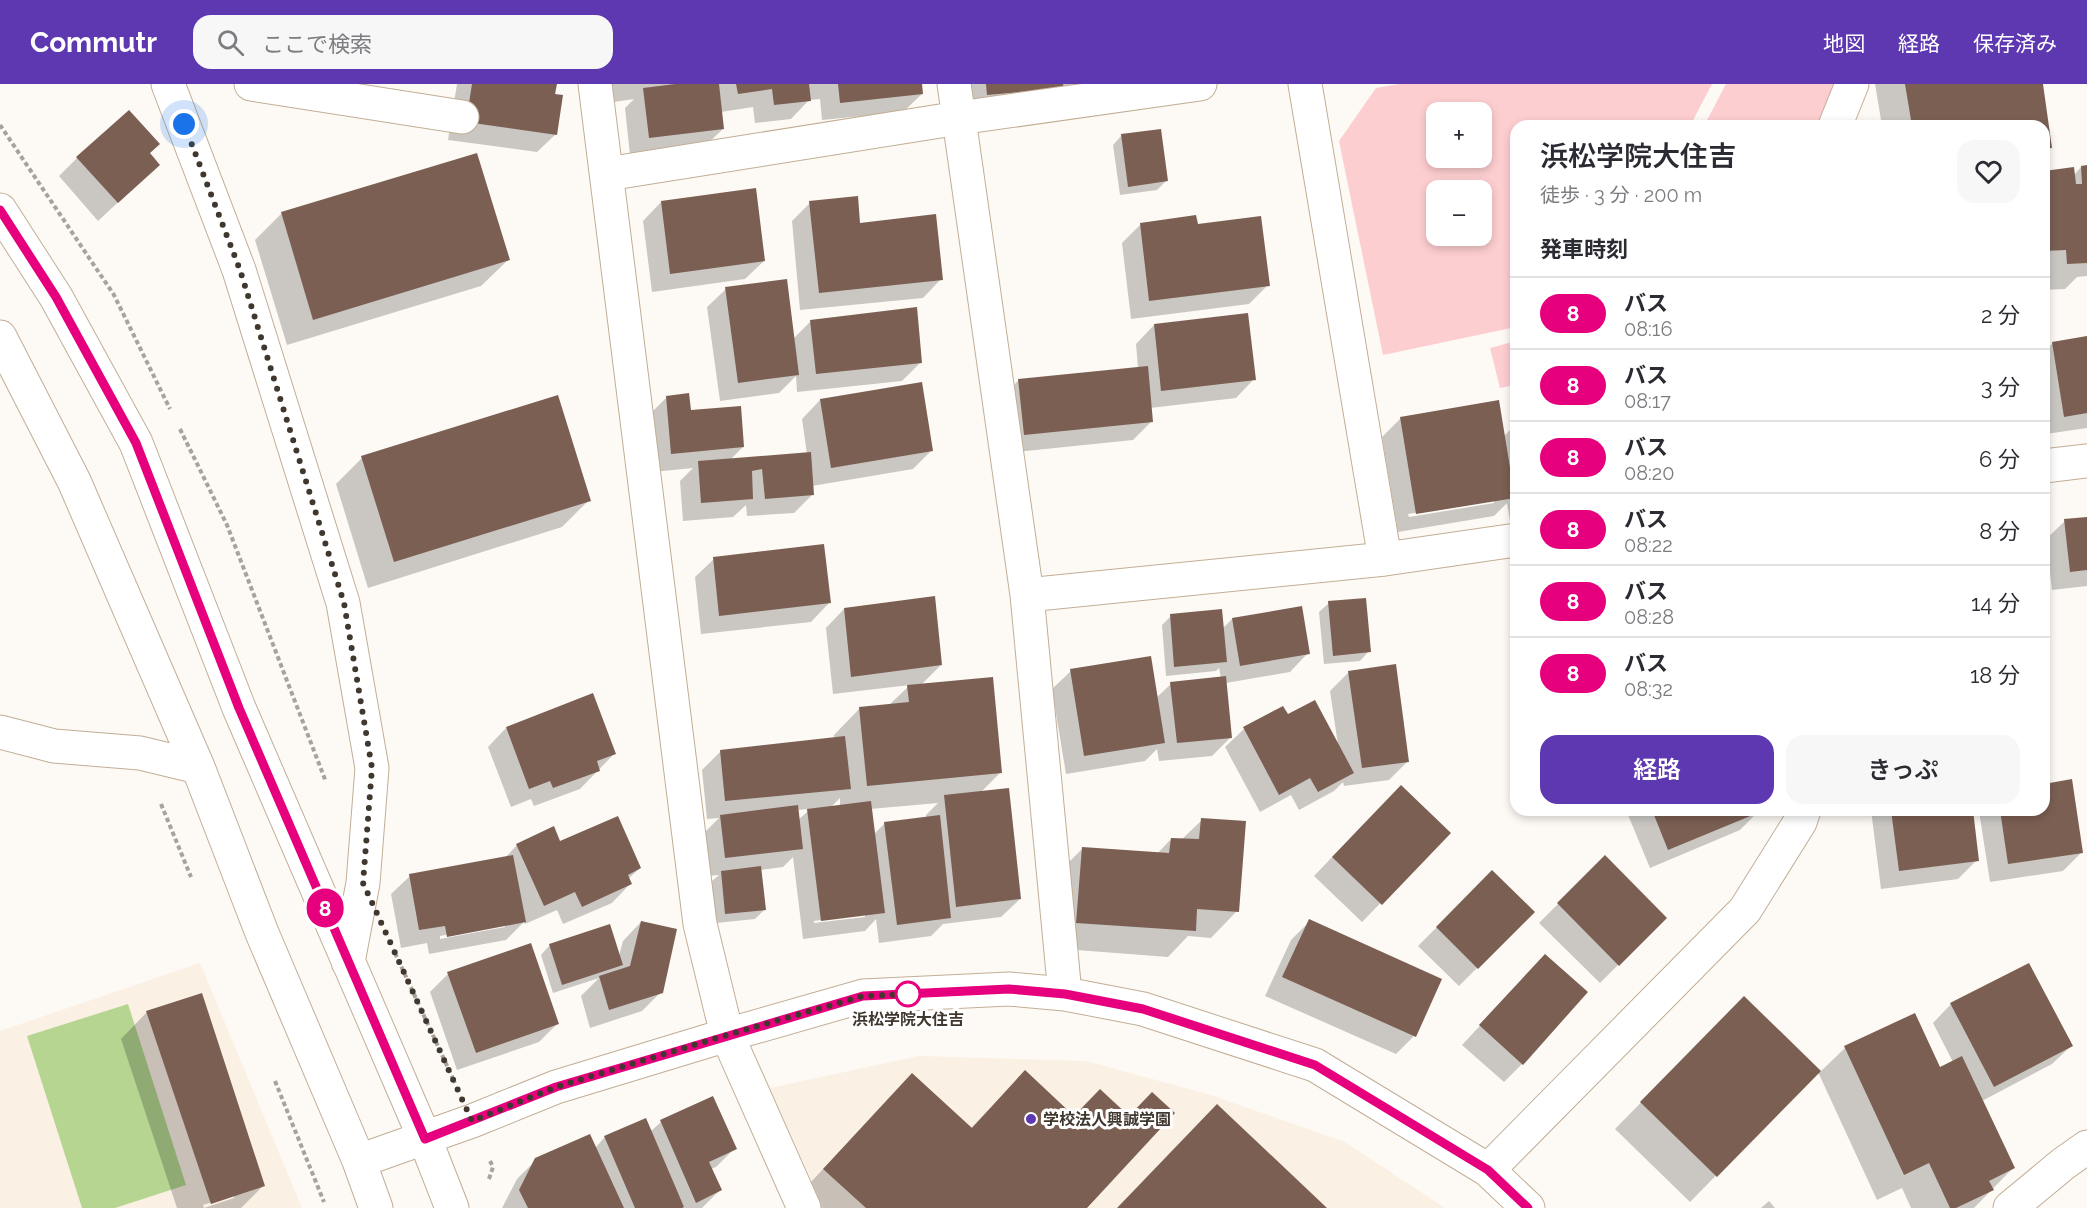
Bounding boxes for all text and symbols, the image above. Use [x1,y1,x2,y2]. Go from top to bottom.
search box [193,15,613,69]
text: Commutr [30,26,157,59]
icon: search [214,26,247,59]
text: ここで検索 [262,31,372,57]
text: 地図 [1823,31,1865,56]
text: 経路 [1898,31,1940,56]
text: 保存済み [1973,31,2057,56]
map controls [1426,102,1492,246]
button: + [1426,102,1492,168]
your location [169,109,199,139]
text: 浜松学院大住吉 [1540,140,1736,173]
button: heart [1957,140,2020,203]
button: − [1426,180,1492,246]
text: 徒歩 · 3 分 · 200 m [1540,183,1702,207]
text: 発車時刻 [1540,236,1628,262]
text: バス [1624,290,1668,316]
text: 8 [1567,301,1579,326]
text: 2 分 [1981,302,2020,328]
text: 08:16 [1624,317,1672,341]
text: バス [1624,362,1668,388]
text: 8 [1567,373,1579,398]
text: 3 分 [1981,374,2020,400]
text: 08:17 [1624,389,1671,413]
text: バス [1624,434,1668,460]
text: 8 [1567,445,1579,470]
text: 6 分 [1979,446,2020,472]
text: 08:20 [1624,461,1675,485]
text: バス [1624,506,1668,532]
text: 8 [1567,517,1579,542]
text: 8 分 [1979,518,2020,544]
text: 08:22 [1624,533,1673,557]
text: バス [1624,578,1668,604]
text: 8 [1567,589,1579,614]
text: 14 分 [1971,590,2020,616]
text: 08:28 [1624,605,1674,629]
text: バス [1624,650,1668,676]
text: 8 [1567,661,1579,686]
text: 18 分 [1970,662,2020,688]
text: 08:32 [1624,677,1673,701]
button: 経路 [1540,735,1774,804]
button: きっぷ [1786,735,2020,804]
line badge: 8 [306,888,344,928]
text: 8 [319,896,331,921]
marker: 浜松学院大住吉 [895,981,921,1007]
place label: 浜松学院大住吉 [852,1010,964,1029]
place label: 学校法人興誠学園 [1043,1110,1171,1129]
marker: 学校法人興誠学園 [1024,1112,1038,1126]

